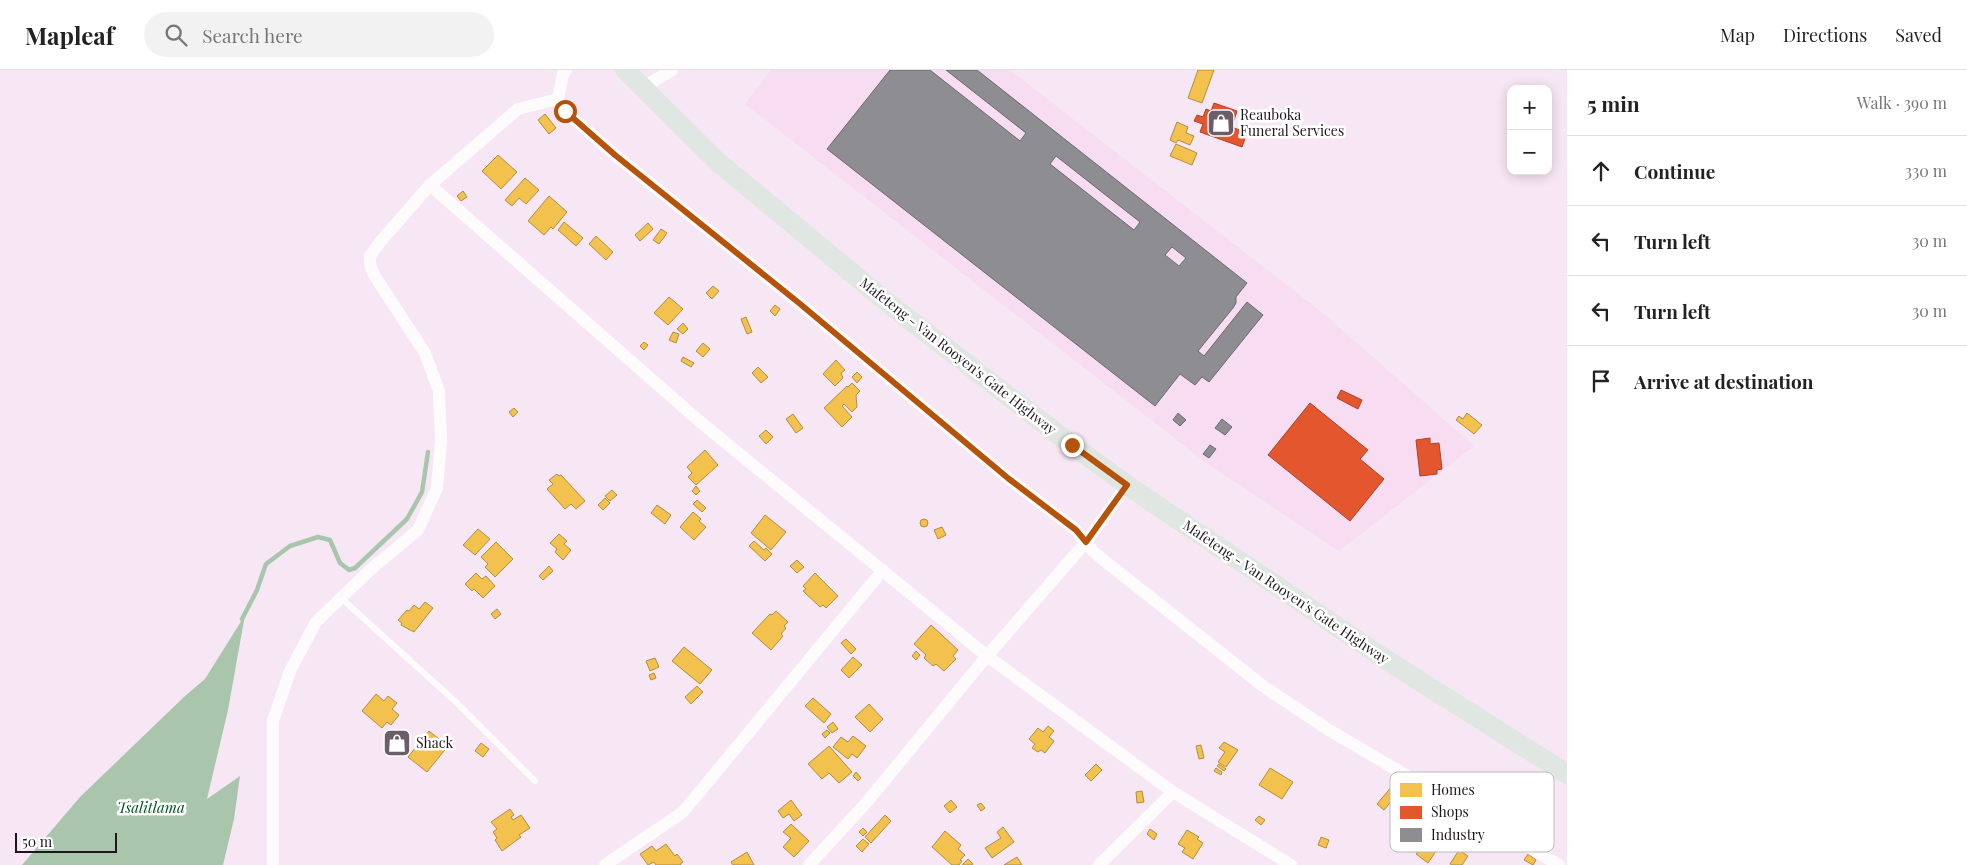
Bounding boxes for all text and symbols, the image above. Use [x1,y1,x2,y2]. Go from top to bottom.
search box [144,12,494,57]
text: Mapleaf [25,19,114,51]
icon: search [162,21,190,49]
text: Search here [202,22,303,48]
text: Map [1720,23,1755,47]
text: Directions [1783,23,1867,47]
text: Saved [1895,23,1942,47]
map controls [1507,85,1552,175]
button: + [1507,85,1552,130]
text: 5 min [1587,89,1640,117]
text: Walk · 390 m [1857,92,1947,113]
route start [554,100,577,123]
place label: Reauboka Funeral Services [1240,105,1344,140]
shop icon: Reauboka Funeral Services [1206,108,1236,138]
button: − [1507,130,1552,175]
icon: ahead [1587,157,1615,185]
text: Continue [1634,158,1715,184]
text: 330 m [1905,160,1947,181]
icon: left [1587,227,1615,255]
text: Turn left [1634,228,1711,254]
text: 30 m [1912,230,1947,251]
street label: Mafeteng - Van Rooyen's Gate Highway [856,273,1060,438]
icon: left [1587,297,1615,325]
text: Turn left [1634,298,1711,324]
text: 30 m [1912,300,1947,321]
icon: arrive [1587,367,1615,395]
text: Arrive at destination [1634,368,1814,394]
route end [1061,434,1084,457]
street label: Mafeteng - Van Rooyen's Gate Highway [1180,515,1393,668]
shop icon: Shack [382,728,412,758]
place label: Shack [416,733,454,752]
legend [1390,772,1554,852]
text: Homes [1431,780,1475,799]
water label: Tsalitlama [117,797,185,817]
text: Shops [1431,802,1469,821]
text: Industry [1431,825,1485,844]
scale bar [15,830,118,853]
text: 50 m [22,832,52,851]

